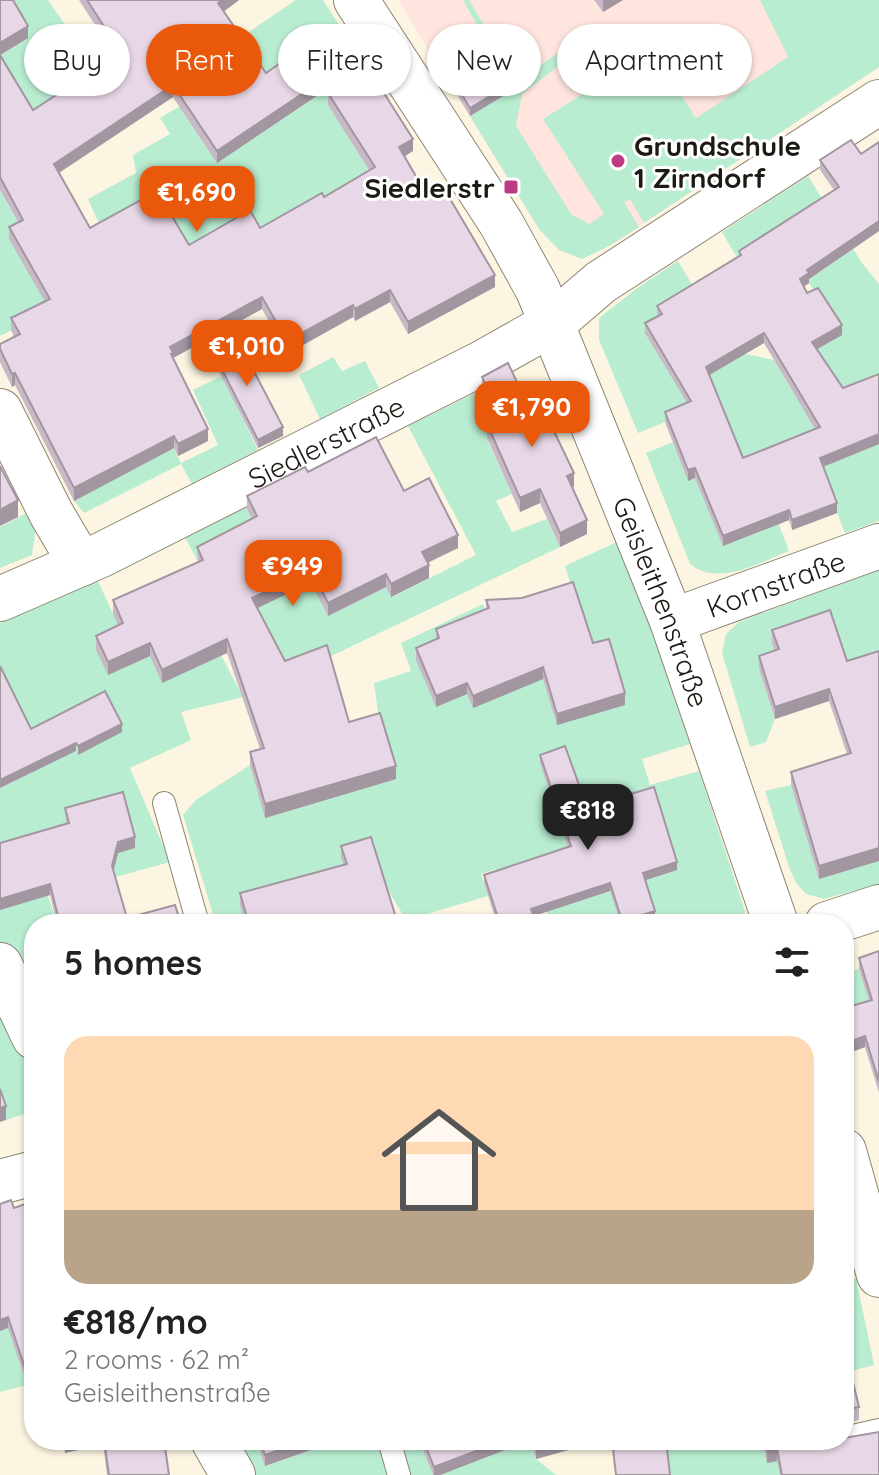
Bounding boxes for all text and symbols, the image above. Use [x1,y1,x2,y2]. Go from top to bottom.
chip: Buy [24,24,130,96]
chip: Rent [146,24,262,96]
chip: Filters [278,24,411,96]
chip: New [427,24,541,96]
chip: Apartment [557,24,752,96]
place label: Grundschule 1 Zirndorf [634,128,801,195]
marker: Grundschule 1 Zirndorf [609,152,627,170]
pin: €1,690 [132,166,262,234]
place label: Siedlerstr [365,170,495,205]
text: €1,690 [158,175,236,208]
marker: Siedlerstr [502,178,520,196]
pin: €1,010 [182,320,312,388]
text: €1,010 [209,329,285,362]
pin: €1,790 [467,381,597,449]
street label: Siedlerstraße [242,388,410,496]
text: €1,790 [493,390,571,423]
street label: Geisleithenstraße [606,491,718,712]
pin: €949 [246,540,340,608]
street label: Kornstraße [701,542,850,625]
text: €949 [263,549,323,582]
pin: €818 [541,784,635,852]
text: €818 [561,793,615,826]
icon: filters [770,940,814,984]
text: 5 homes [64,941,202,984]
icon: home [367,1088,511,1232]
text: €818/mo [64,1300,208,1343]
text: 2 rooms · 62 m² [64,1343,249,1376]
text: Geisleithenstraße [64,1376,271,1409]

